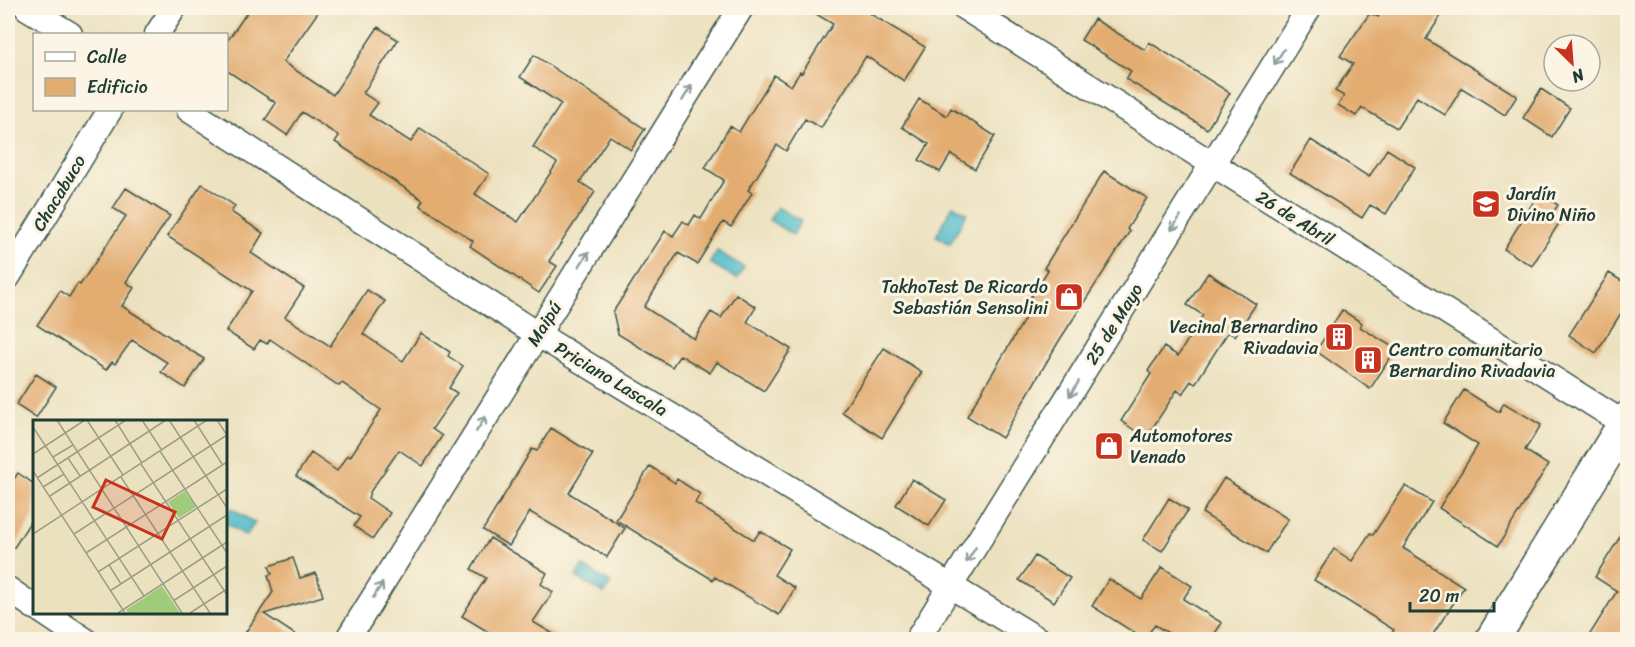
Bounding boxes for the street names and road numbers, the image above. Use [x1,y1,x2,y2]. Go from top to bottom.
street label: Chacabuco [23,148,95,238]
street label: 26 de Abril [1249,181,1341,255]
street label: 25 de Mayo [1076,277,1152,371]
street label: Maipú [518,295,570,353]
street label: Priciano Lascala [548,332,674,426]

